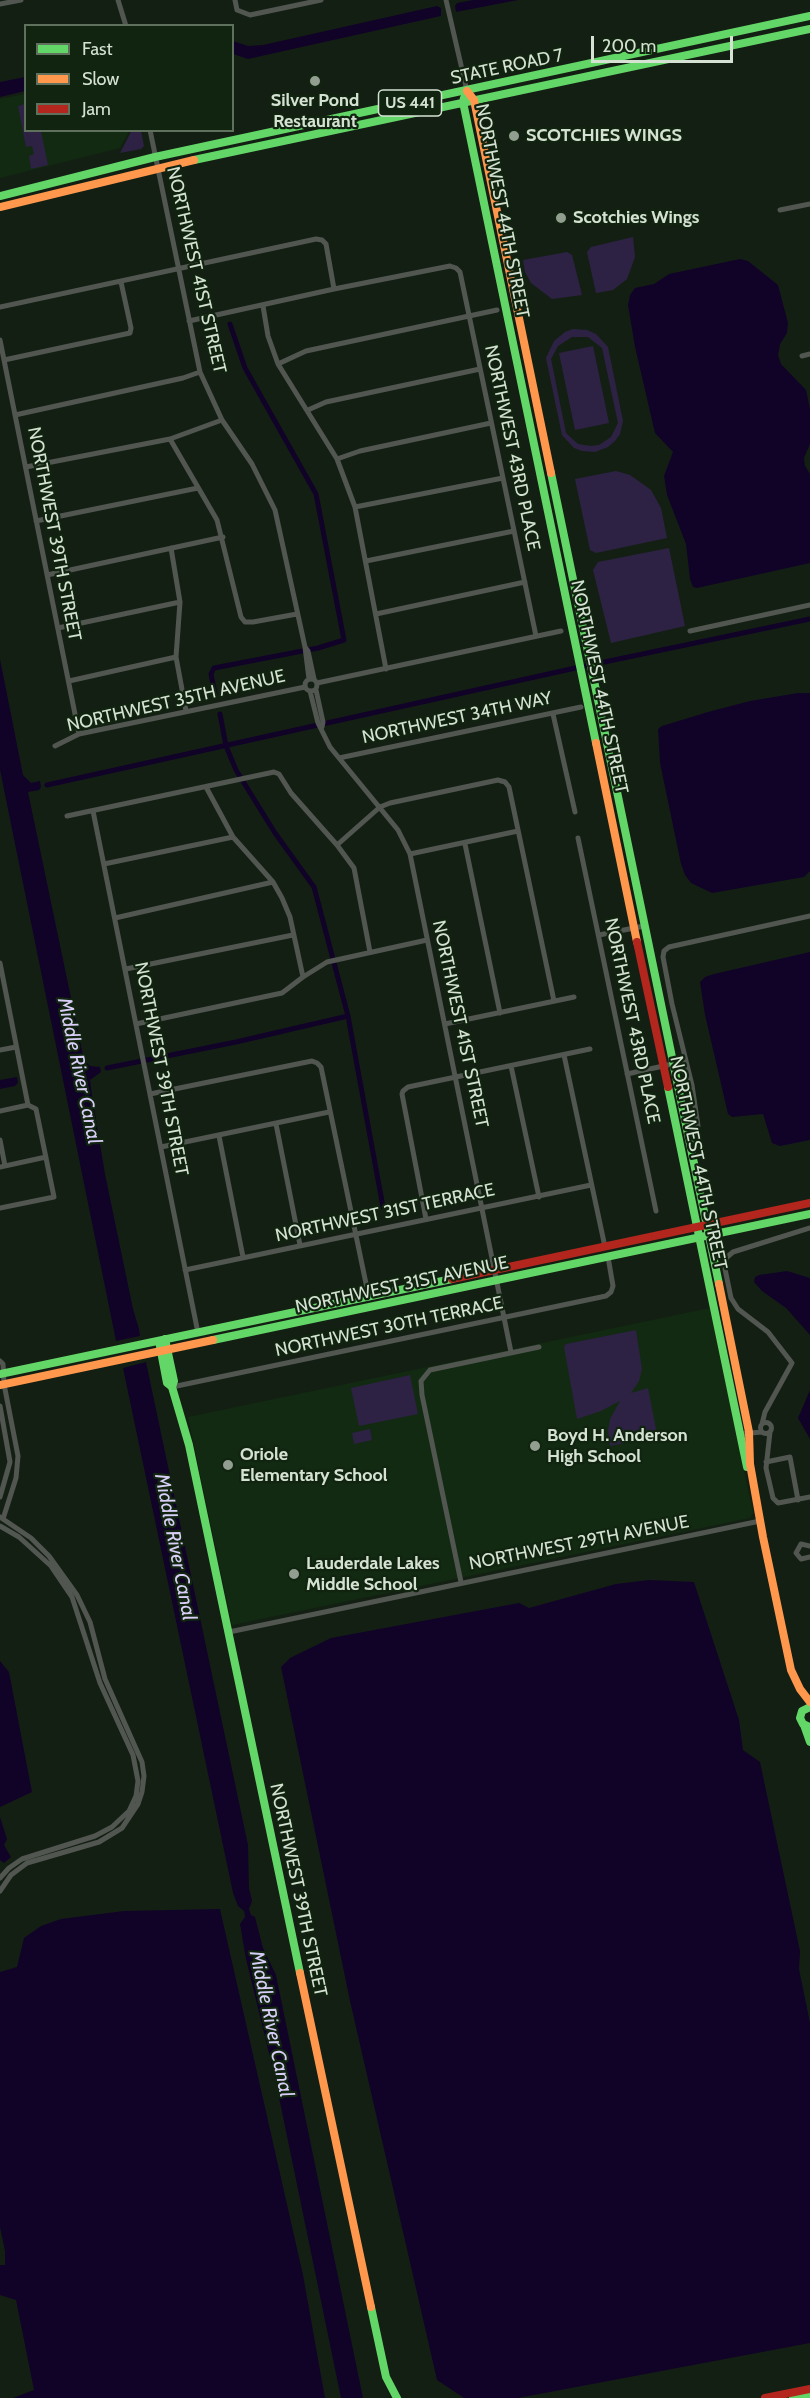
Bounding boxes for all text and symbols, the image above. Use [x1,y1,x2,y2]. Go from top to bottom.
legend [24,24,234,132]
scale bar [594,24,736,62]
text: 200 m [602,35,656,57]
text: Fast [82,38,113,60]
street label: STATE ROAD 7 [449,45,565,89]
text: Slow [82,68,119,90]
marker: Silver Pond Restaurant [308,74,322,88]
place label: Silver Pond Restaurant [271,90,359,132]
road number: US 441 [378,90,442,116]
text: Jam [82,98,111,120]
street label: NORTHWEST 44TH STREET [471,102,533,320]
place label: SCOTCHIES WINGS [526,125,682,147]
marker: SCOTCHIES WINGS [507,129,521,143]
street label: NORTHWEST 41ST STREET [162,165,230,375]
place label: Scotchies Wings [573,207,699,229]
marker: Scotchies Wings [554,211,568,225]
street label: NORTHWEST 43RD PLACE [480,343,544,553]
street label: NORTHWEST 39TH STREET [23,425,85,643]
street label: NORTHWEST 44TH STREET [566,578,632,796]
street label: NORTHWEST 35TH AVENUE [65,665,287,737]
street label: NORTHWEST 34TH WAY [360,687,554,749]
street label: NORTHWEST 43RD PLACE [600,916,664,1126]
street label: NORTHWEST 41ST STREET [427,918,493,1130]
street label: NORTHWEST 39TH STREET [130,960,192,1178]
water label: Middle River Canal [52,996,106,1146]
street label: NORTHWEST 44TH STREET [665,1054,731,1272]
street label: NORTHWEST 31ST TERRACE [273,1179,497,1247]
street label: NORTHWEST 31ST AVENUE [294,1252,510,1318]
street label: NORTHWEST 30TH TERRACE [273,1292,505,1362]
place label: Boyd H. Anderson High School [547,1425,688,1468]
marker: Boyd H. Anderson High School [528,1439,542,1453]
place label: Oriole Elementary School [240,1444,387,1486]
marker: Oriole Elementary School [221,1458,235,1472]
water label: Middle River Canal [149,1472,201,1622]
street label: NORTHWEST 29TH AVENUE [467,1511,691,1575]
place label: Lauderdale Lakes Middle School [306,1553,440,1596]
marker: Lauderdale Lakes Middle School [287,1567,301,1581]
street label: NORTHWEST 39TH STREET [265,1781,331,1999]
water label: Middle River Canal [244,1949,298,2099]

